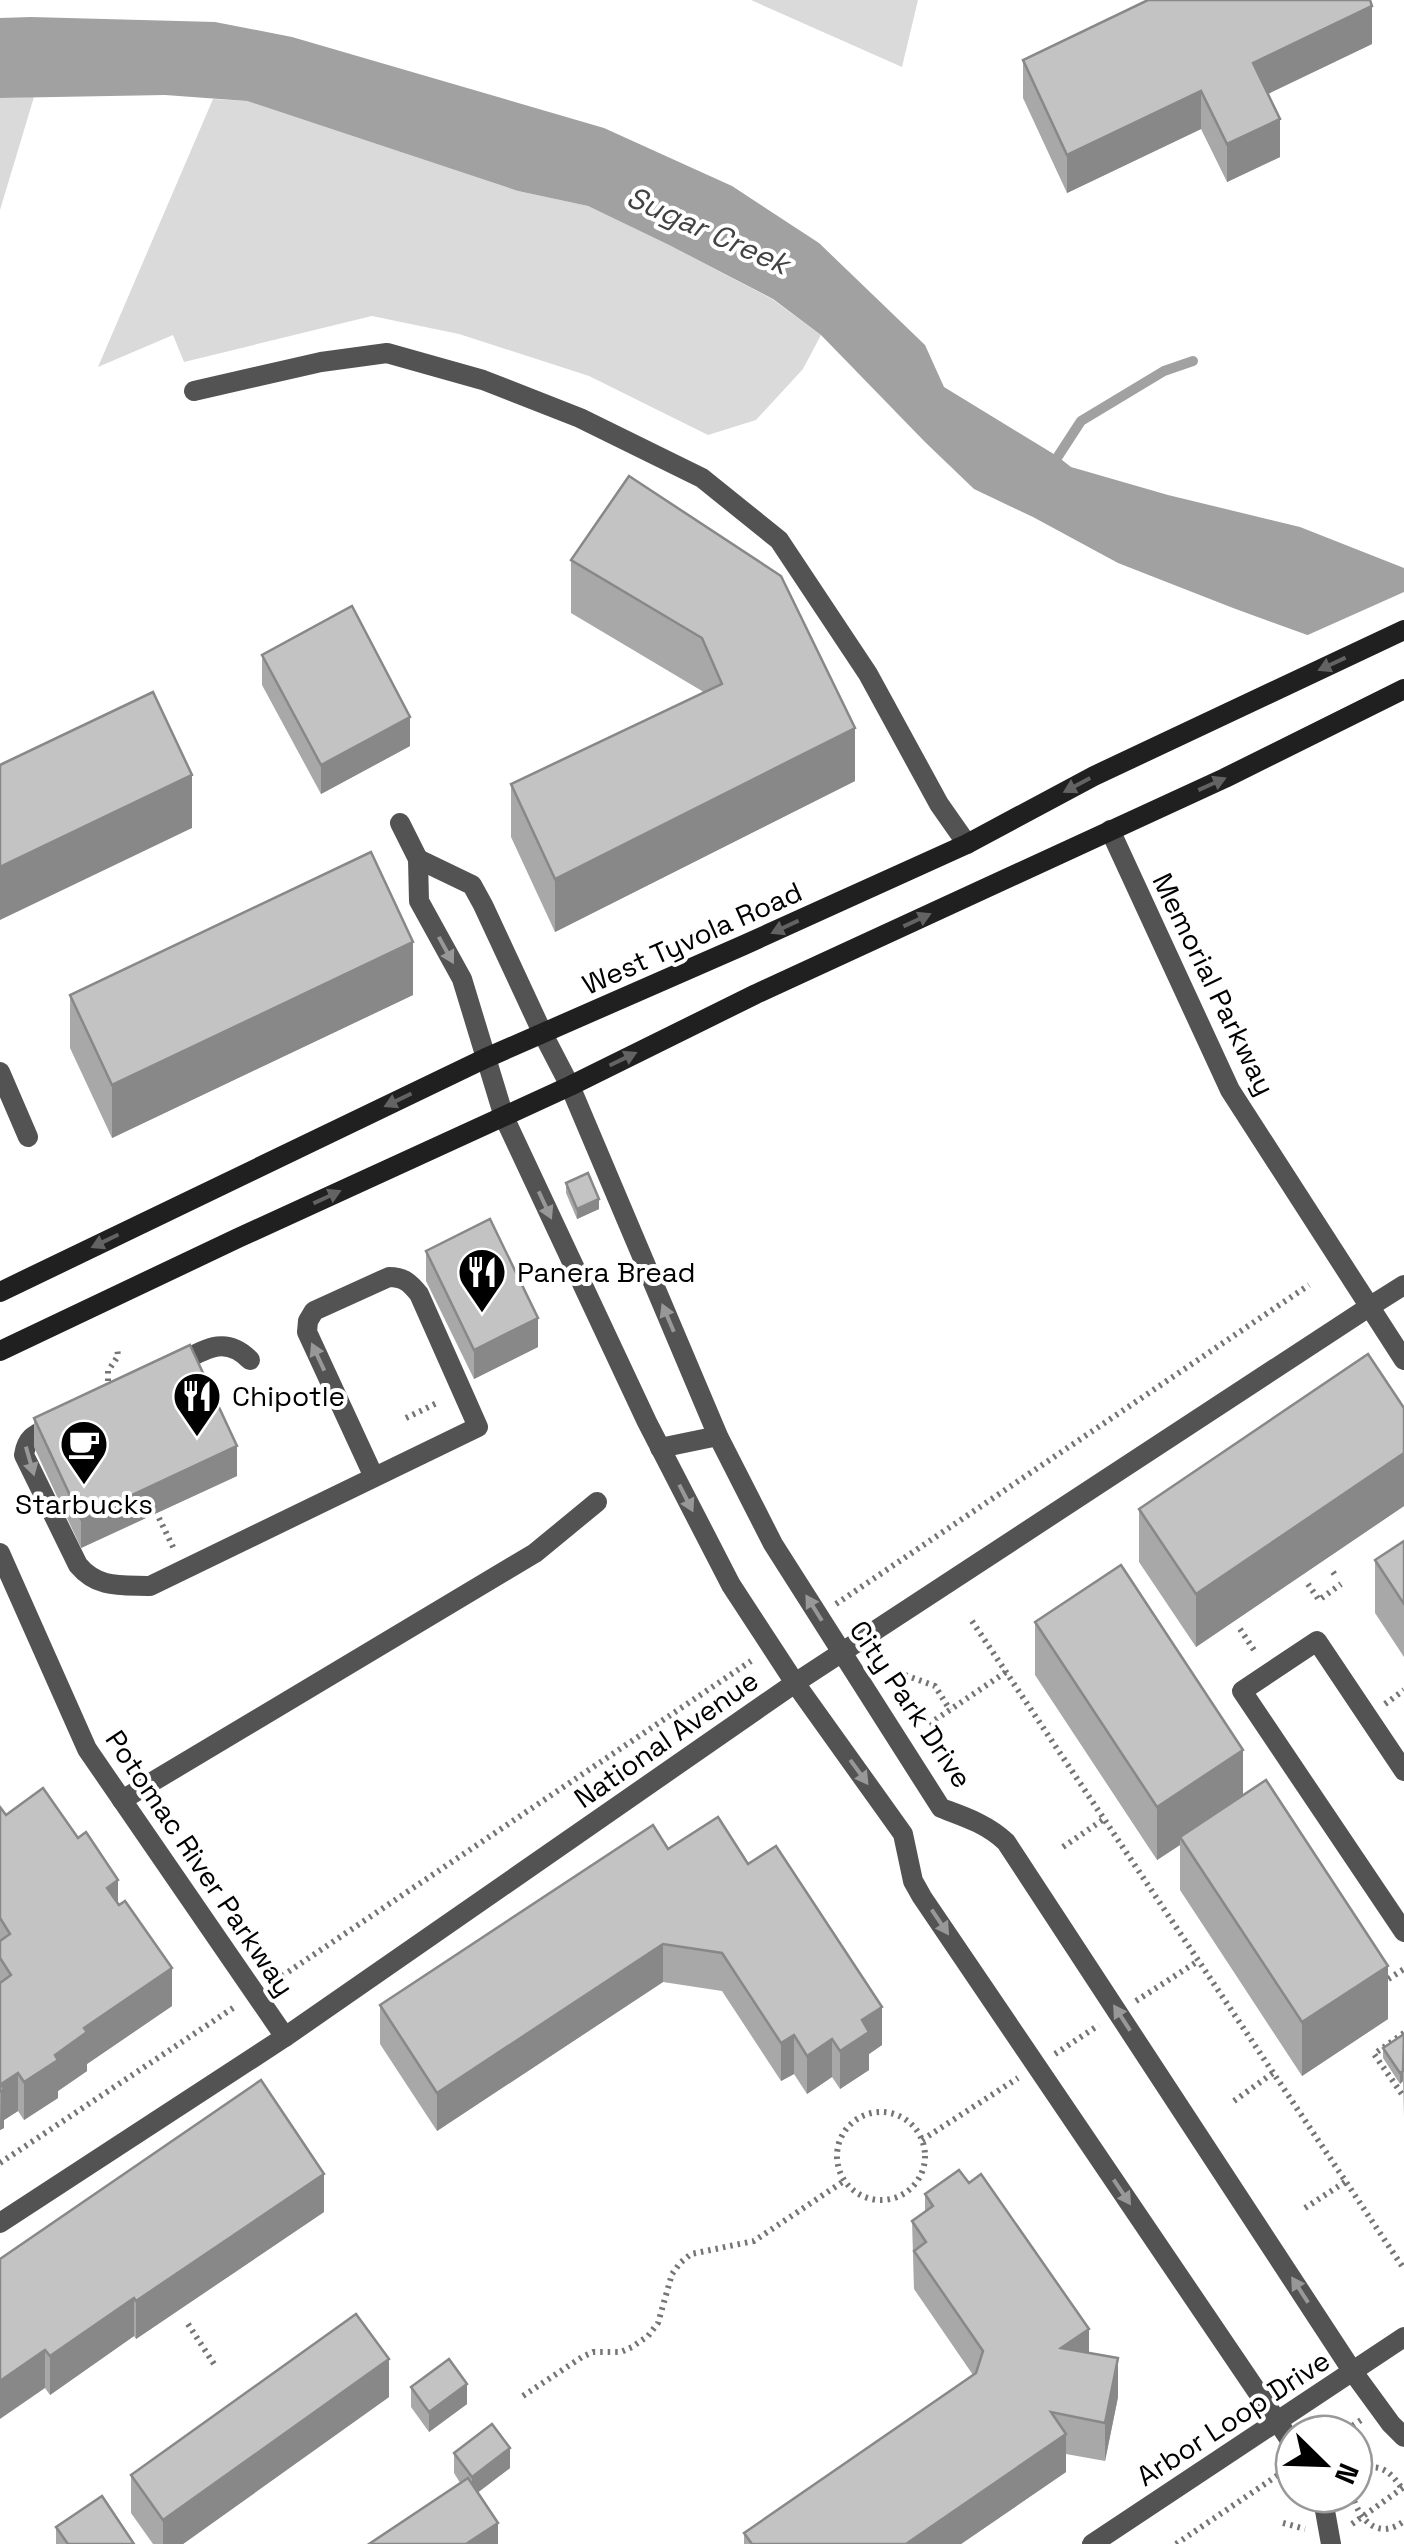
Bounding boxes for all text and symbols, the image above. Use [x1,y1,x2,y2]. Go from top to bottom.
water label: Sugar Creek [621,177,798,284]
one-way arrow [1317,655,1346,672]
one-way arrow [1198,775,1227,792]
one-way arrow [1063,776,1092,793]
street label: Memorial Parkway [1145,867,1283,1101]
street label: West Tyvola Road [577,873,807,1003]
one-way arrow [902,912,932,928]
one-way arrow [770,918,799,935]
one-way arrow [438,935,455,964]
one-way arrow [609,1051,638,1068]
one-way arrow [383,1092,412,1109]
one-way arrow [313,1189,342,1206]
one-way arrow [537,1191,554,1220]
one-way arrow [91,1233,120,1250]
restaurant icon: Panera Bread [456,1246,508,1314]
place label: Panera Bread [517,1254,696,1290]
one-way arrow [660,1303,676,1333]
one-way arrow [310,1342,327,1371]
restaurant icon: Chipotle [171,1370,223,1438]
place label: Chipotle [232,1378,345,1414]
cafe icon: Starbucks [58,1418,110,1486]
one-way arrow [23,1445,39,1476]
one-way arrow [677,1483,694,1512]
place label: Starbucks [15,1486,153,1522]
one-way arrow [805,1594,823,1621]
street label: City Park Drive [842,1613,980,1795]
street label: National Avenue [567,1662,765,1816]
street label: Potomac River Parkway [97,1723,303,2003]
one-way arrow [849,1759,868,1785]
one-way arrow [930,1909,949,1936]
one-way arrow [1113,2004,1131,2032]
one-way arrow [1112,2178,1130,2205]
one-way arrow [1291,2276,1309,2304]
street label: Arbor Loop Drive [1130,2342,1336,2494]
north arrow [1274,2414,1374,2514]
text: N [1327,2458,1367,2489]

